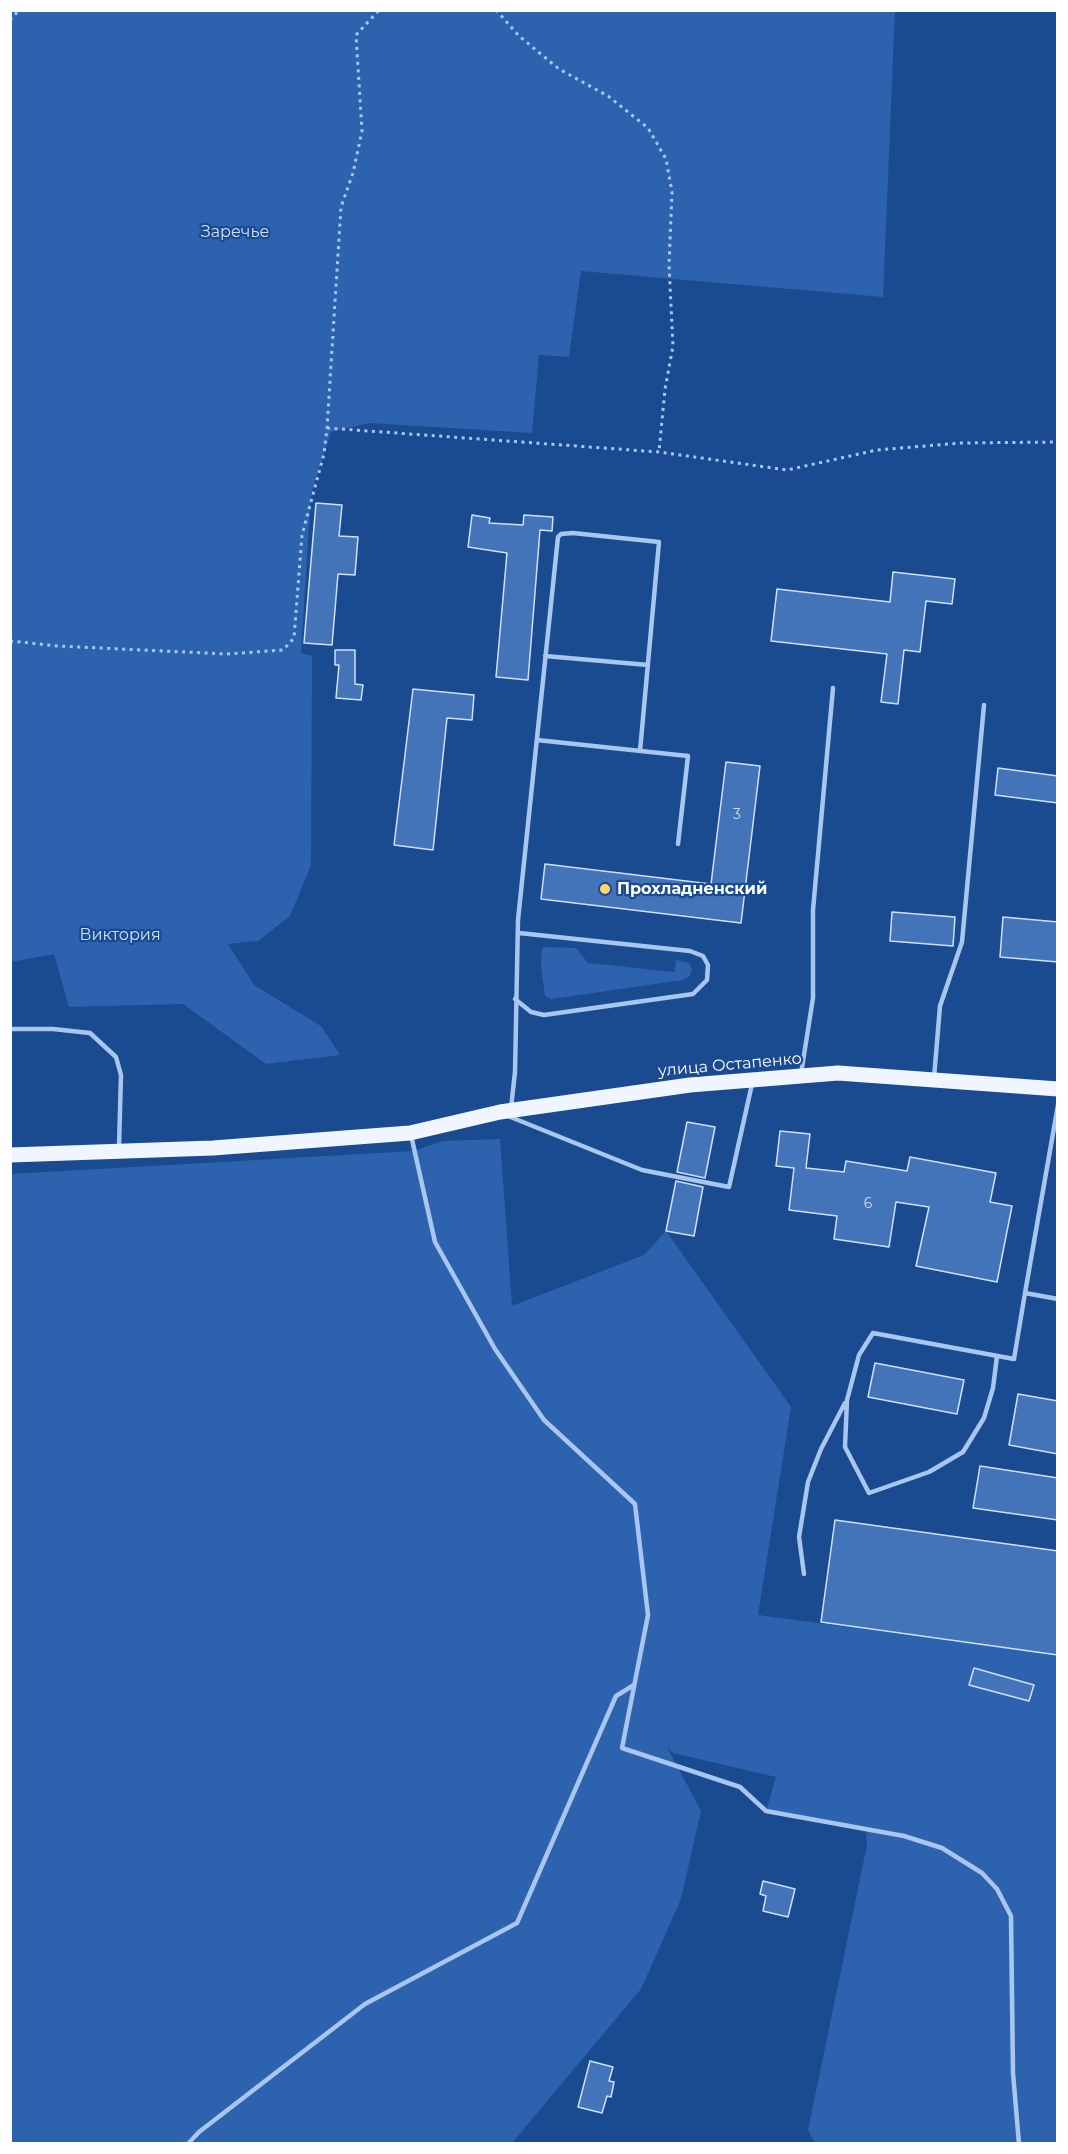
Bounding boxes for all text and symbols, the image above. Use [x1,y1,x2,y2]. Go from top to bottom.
park label: Заречье [201,222,269,242]
house number: 3 [733,807,741,823]
place label: Прохладненский [617,879,767,899]
marker: Прохладненский [598,882,612,896]
park label: Виктория [79,925,161,945]
street label: улица Остапенко [657,1049,803,1081]
house number: 6 [864,1196,872,1212]

